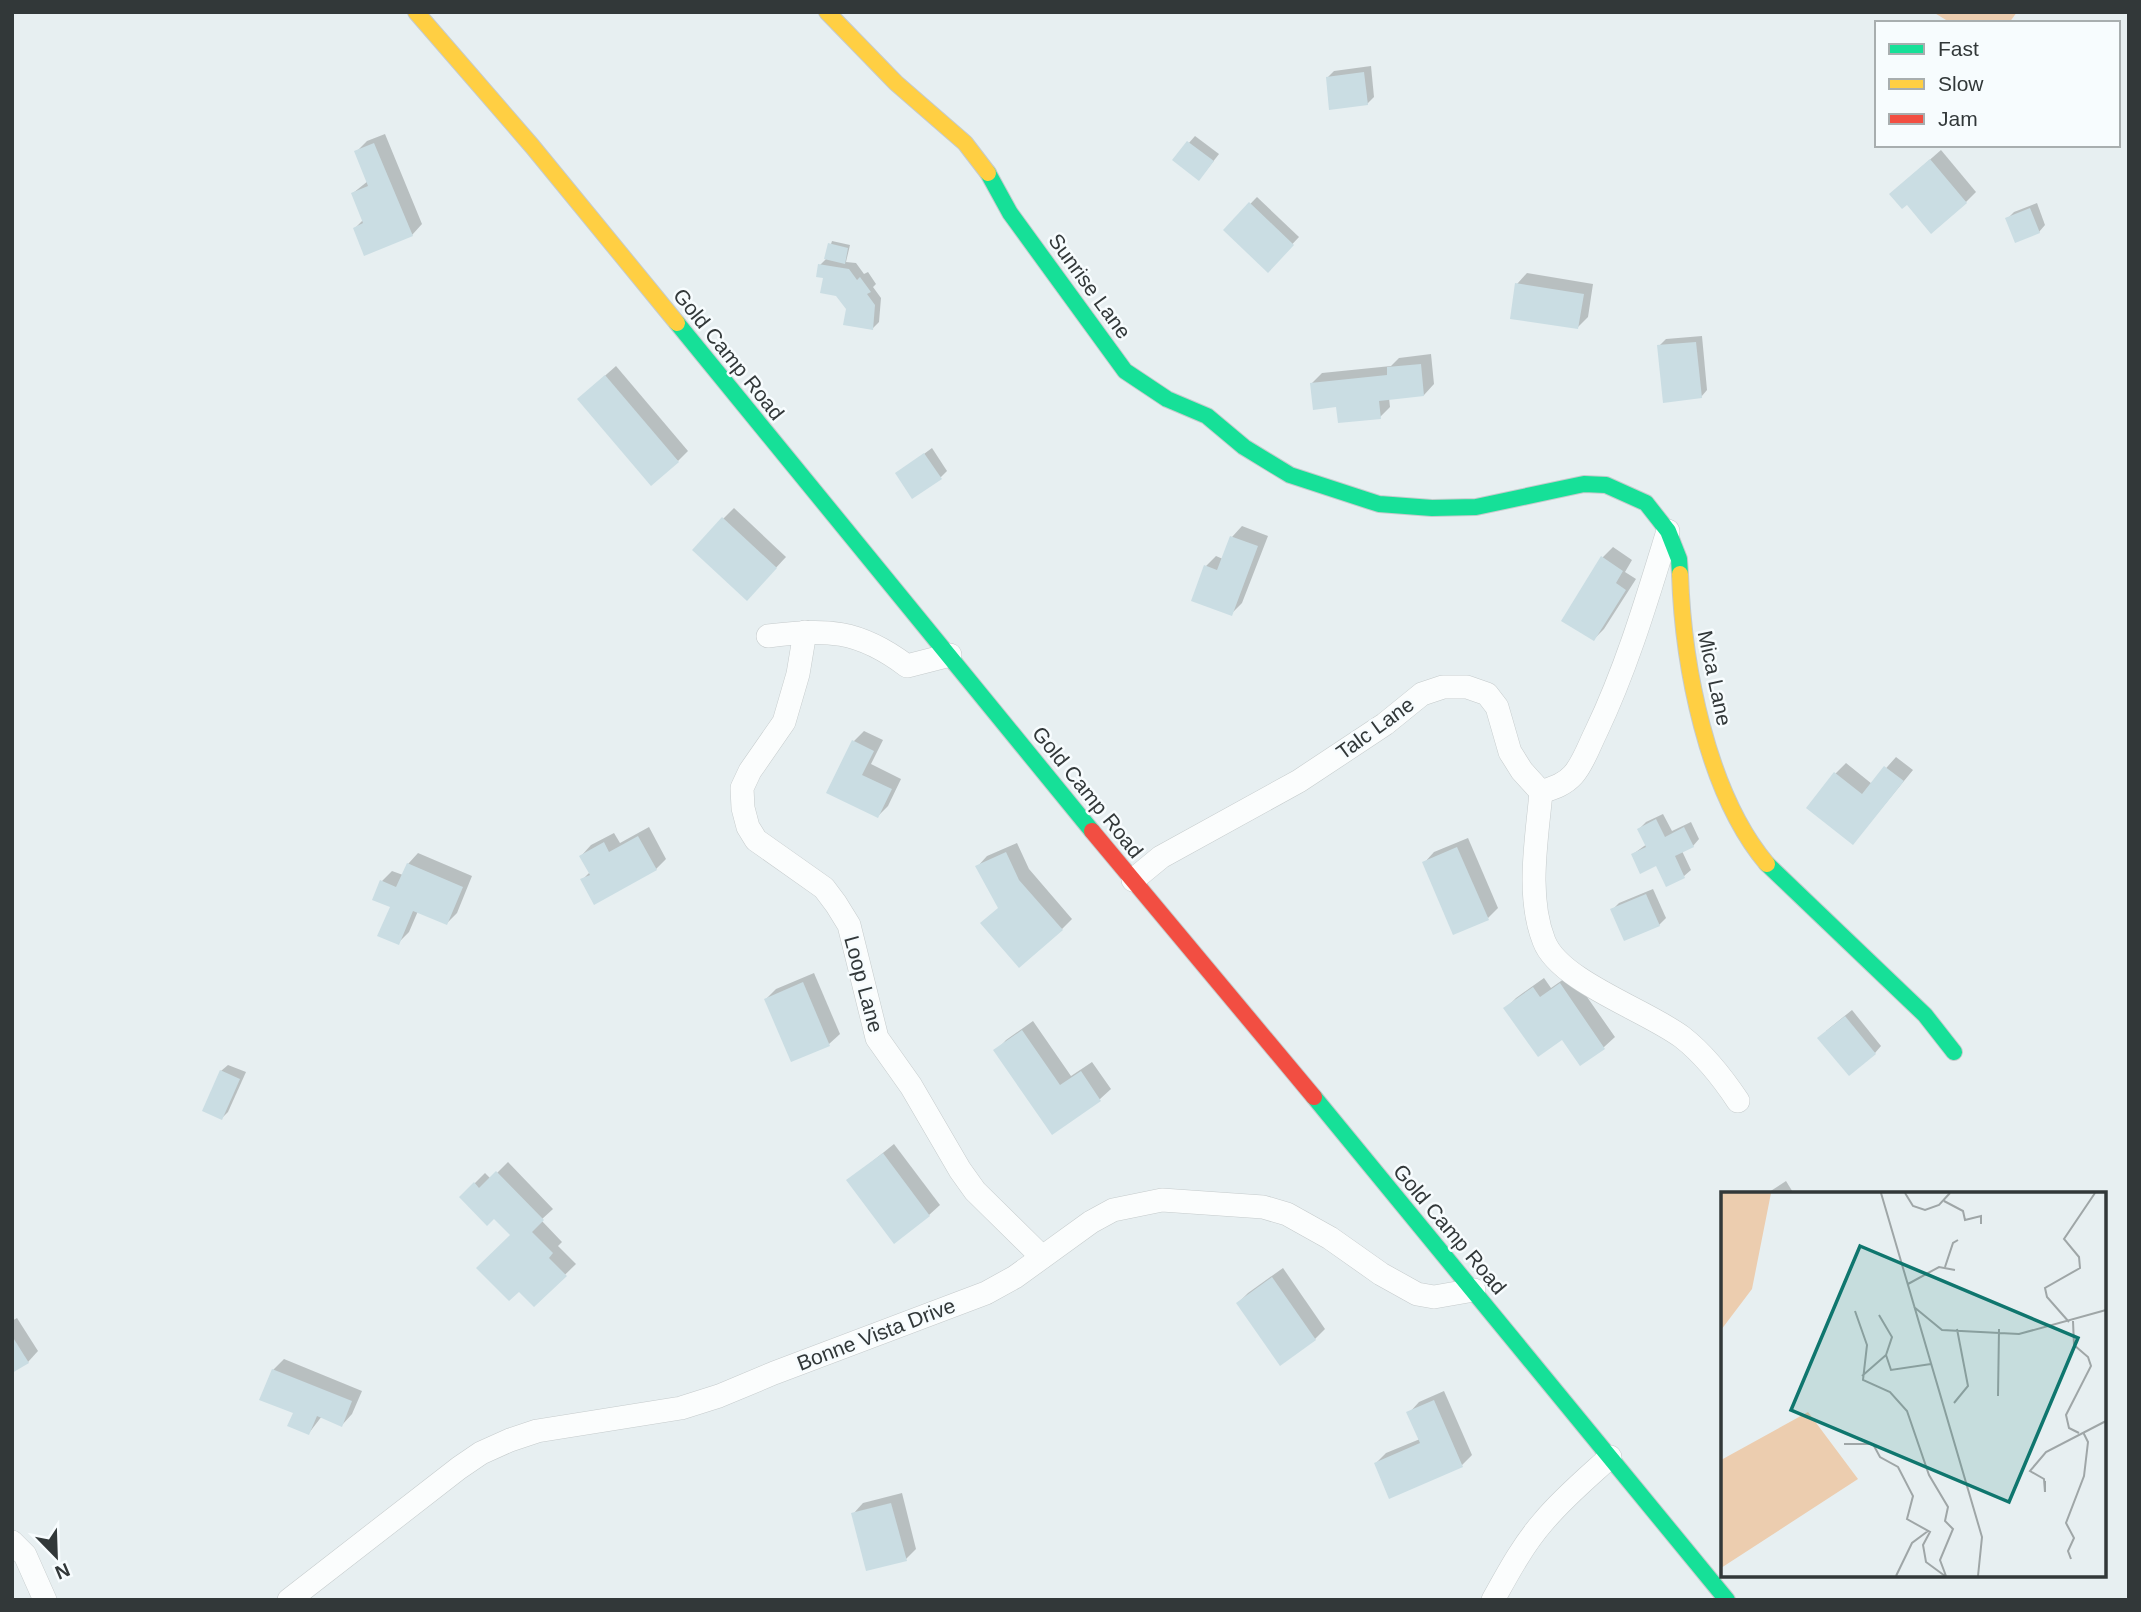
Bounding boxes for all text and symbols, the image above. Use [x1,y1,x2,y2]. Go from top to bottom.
legend [1875,21,2120,147]
text: Fast [1938,37,1979,60]
text: Slow [1938,72,1984,95]
text: Jam [1938,107,1978,130]
street label: Sunrise Lane [1044,229,1136,343]
street label: Gold Camp Road [669,284,789,424]
street label: Mica Lane [1694,628,1736,728]
street label: Talc Lane [1332,692,1418,764]
street label: Gold Camp Road [1028,722,1148,862]
street label: Loop Lane [840,933,888,1035]
street label: Gold Camp Road [1389,1159,1511,1299]
inset map [1721,1192,2106,1577]
street label: Bonne Vista Drive [794,1293,958,1375]
north arrow [21,1521,91,1591]
text: N [52,1559,73,1584]

